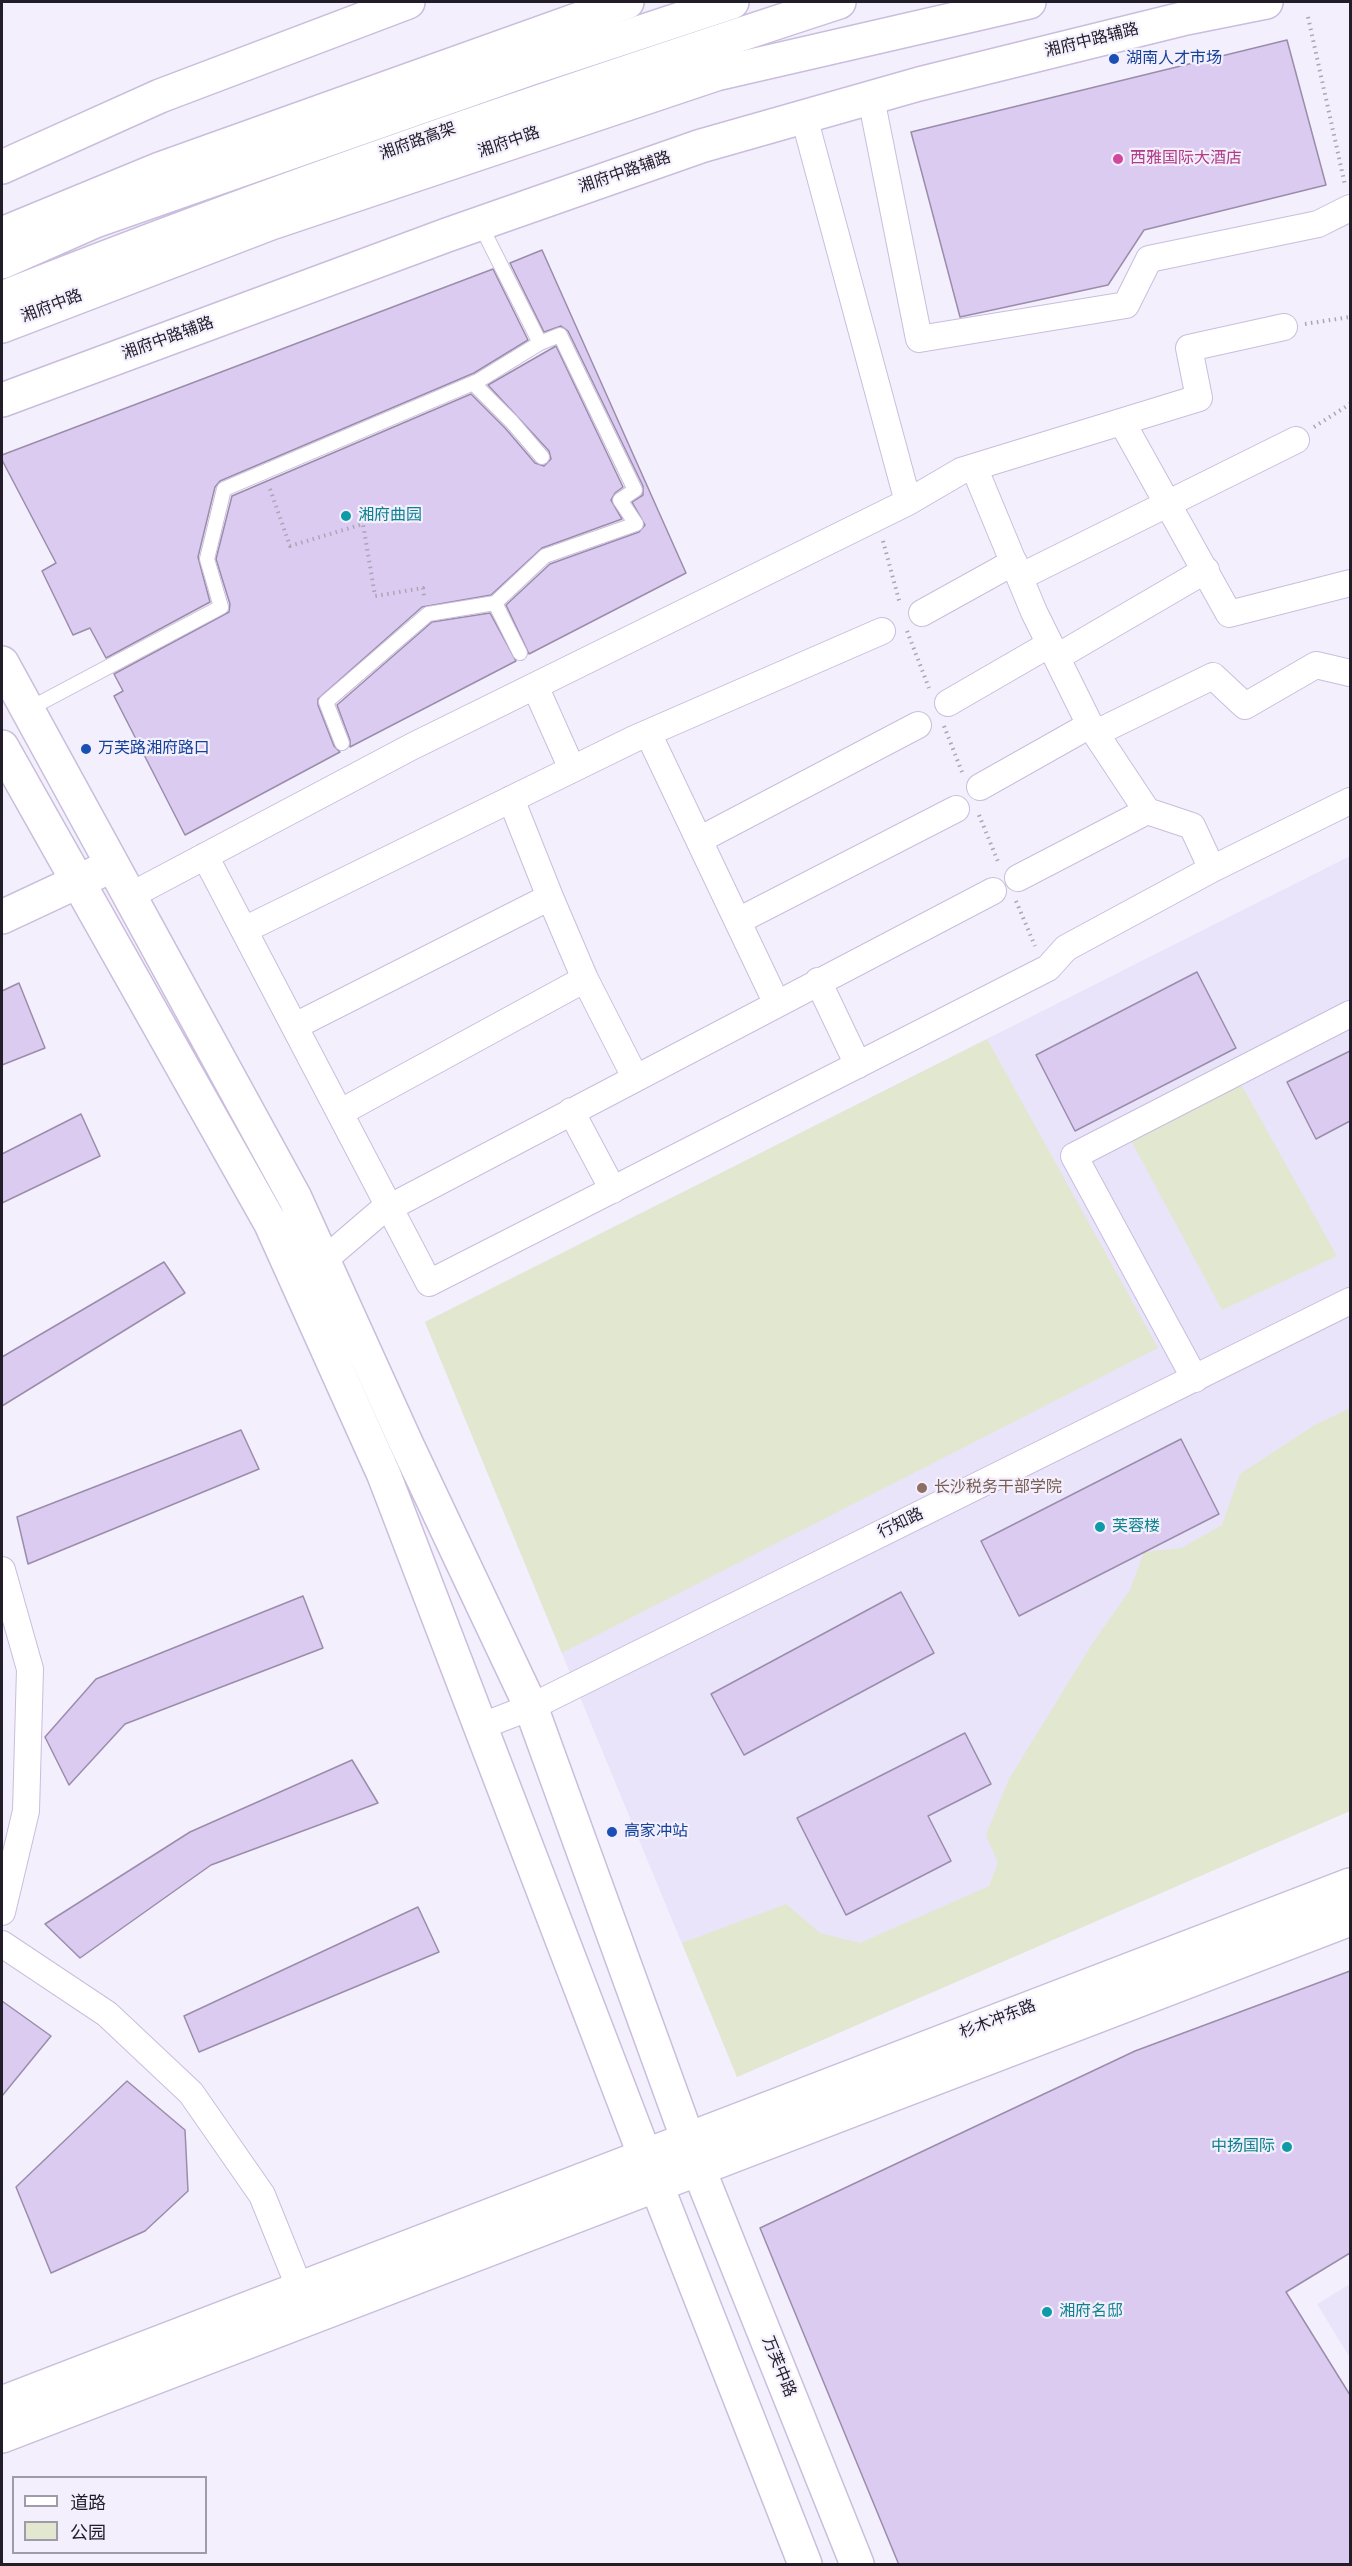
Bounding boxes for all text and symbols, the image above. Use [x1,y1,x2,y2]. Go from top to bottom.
street label: 湘府中路辅路 [1043,20,1141,62]
place label: 湖南人才市场 [1126,49,1222,69]
marker: 湖南人才市场 [1107,52,1121,66]
street label: 湘府路高架 [377,119,459,165]
street label: 湘府中路 [476,124,542,162]
street label: 湘府中路辅路 [576,148,674,198]
place label: 西雅国际大酒店 [1130,149,1242,169]
marker: 西雅国际大酒店 [1111,152,1125,166]
street label: 湘府中路 [19,287,85,327]
street label: 湘府中路辅路 [120,314,216,364]
place label: 湘府曲园 [358,506,422,526]
marker: 湘府曲园 [339,509,353,523]
place label: 万芙路湘府路口 [98,739,210,759]
marker: 万芙路湘府路口 [79,742,93,756]
place label: 长沙税务干部学院 [934,1478,1062,1498]
marker: 长沙税务干部学院 [915,1481,929,1495]
street label: 行知路 [875,1505,927,1543]
place label: 芙蓉楼 [1112,1517,1160,1537]
marker: 芙蓉楼 [1093,1520,1107,1534]
place label: 高家冲站 [624,1822,688,1842]
marker: 高家冲站 [605,1825,619,1839]
street label: 杉木冲东路 [957,1997,1039,2043]
place label: 中扬国际 [1211,2137,1275,2157]
marker: 中扬国际 [1280,2140,1294,2154]
place label: 湘府名邸 [1059,2302,1123,2322]
marker: 湘府名邸 [1040,2305,1054,2319]
street label: 万芙中路 [757,2334,799,2400]
legend [12,2476,207,2554]
text: 道路 [70,2491,106,2515]
text: 公园 [70,2521,106,2545]

